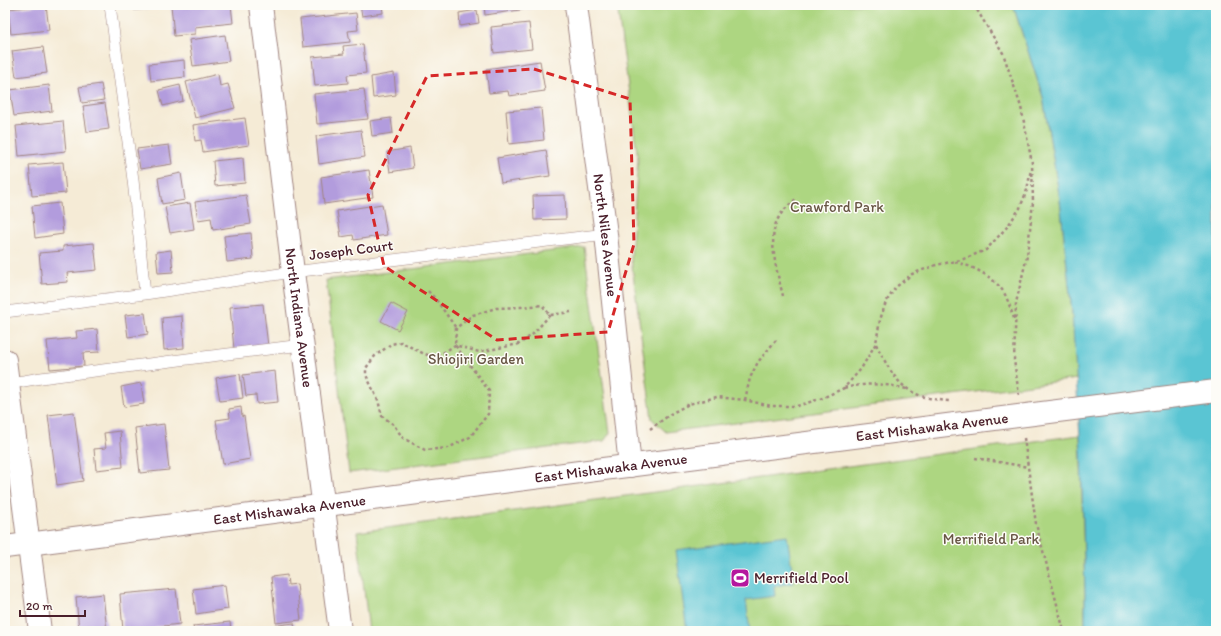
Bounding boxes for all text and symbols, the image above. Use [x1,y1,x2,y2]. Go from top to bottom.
street label: North Niles Avenue [589,172,621,298]
park label: Crawford Park [790,198,884,216]
street label: Joseph Court [308,236,394,264]
street label: North Indiana Avenue [281,247,317,389]
park label: Shiojiri Garden [428,350,525,368]
street label: East Mishawaka Avenue [855,409,1009,445]
street label: East Mishawaka Avenue [533,449,688,487]
street label: East Mishawaka Avenue [212,491,367,529]
park label: Merrifield Park [943,530,1039,548]
sports icon: Merrifield Pool [729,567,751,589]
place label: Merrifield Pool [754,569,849,587]
scale bar [20,592,85,618]
text: 20 m [26,599,53,613]

